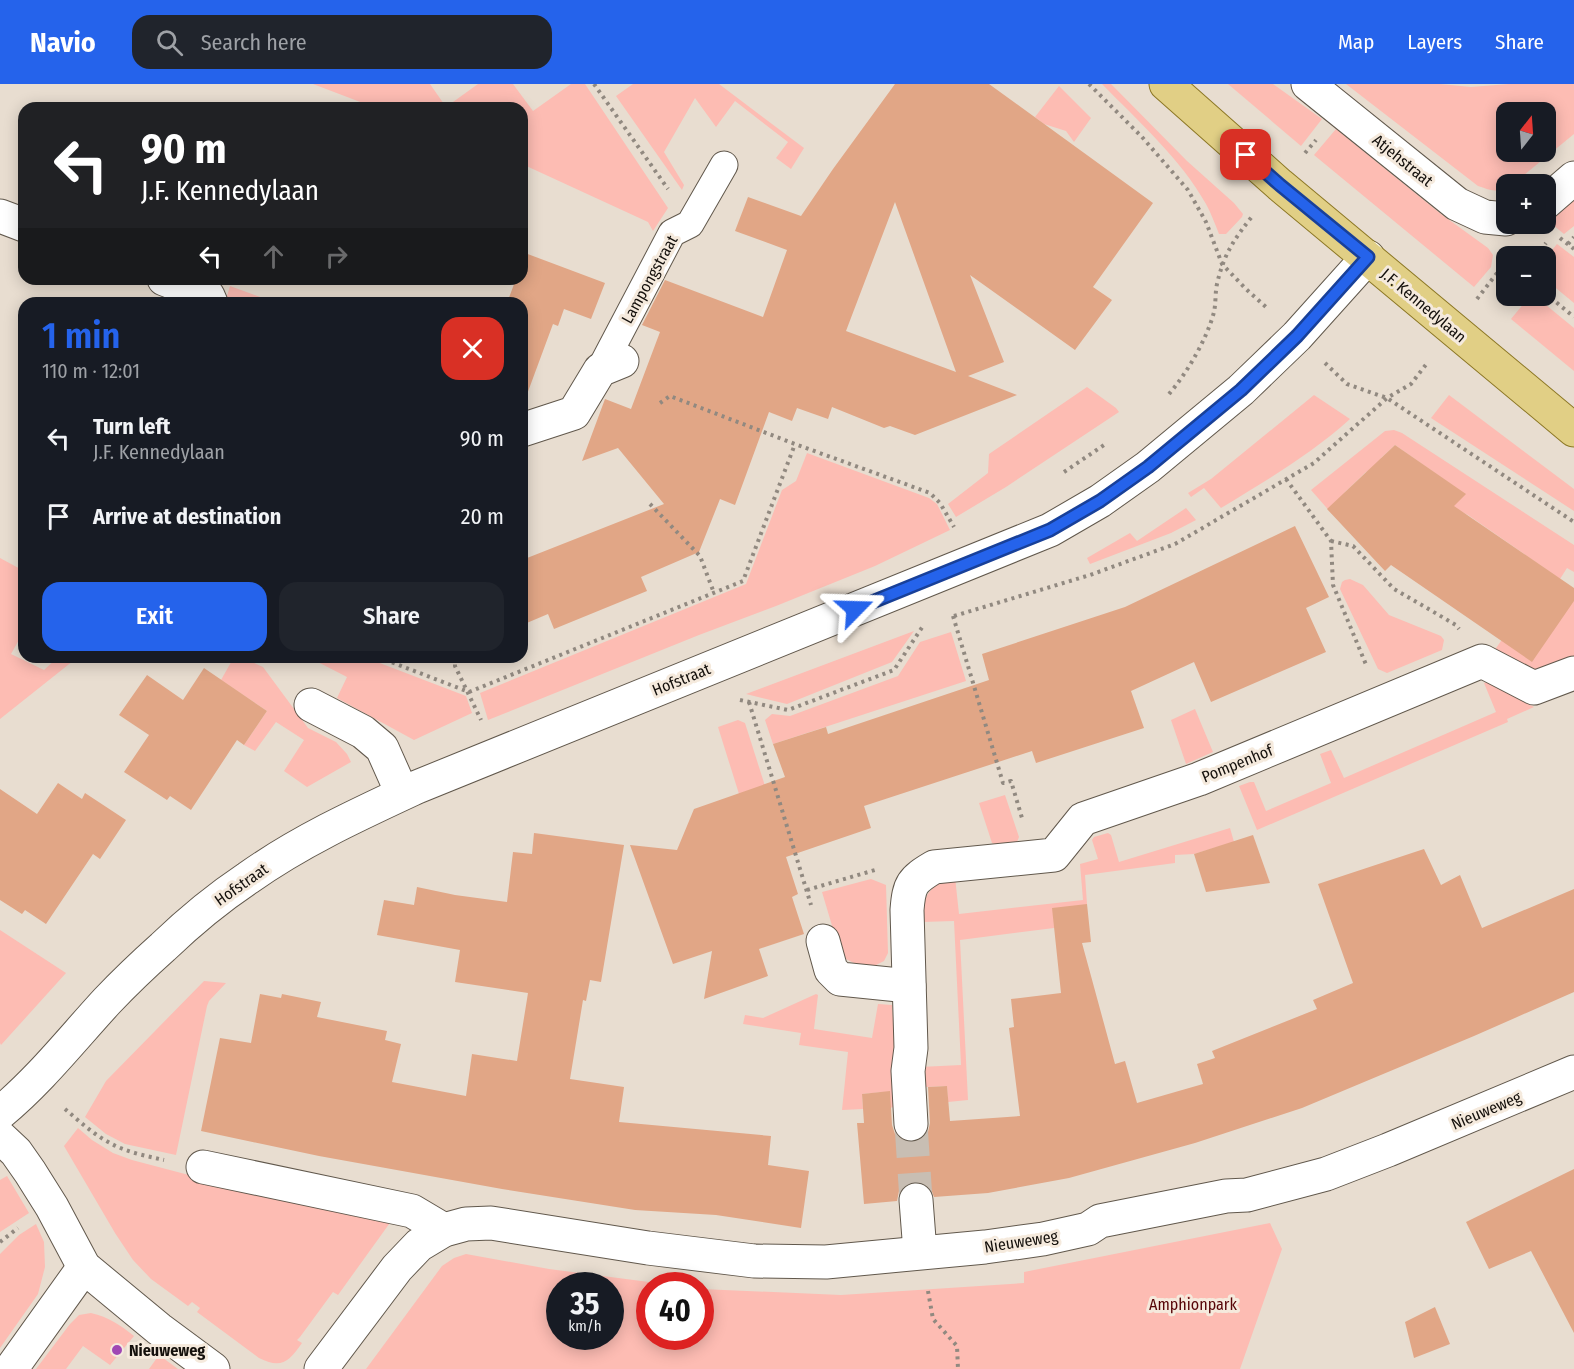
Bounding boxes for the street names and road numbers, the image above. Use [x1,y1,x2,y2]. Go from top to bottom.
street label: Atjehstraat [1369,130,1437,191]
street label: Lampongstraat [617,231,682,327]
street label: J.F. Kennedylaan [1377,264,1470,347]
street label: Hofstraat [649,659,714,700]
street label: Pompenhof [1199,740,1277,786]
street label: Hofstraat [211,859,272,910]
street label: Nieuweweg [1448,1087,1525,1134]
street label: Nieuweweg [983,1226,1060,1257]

